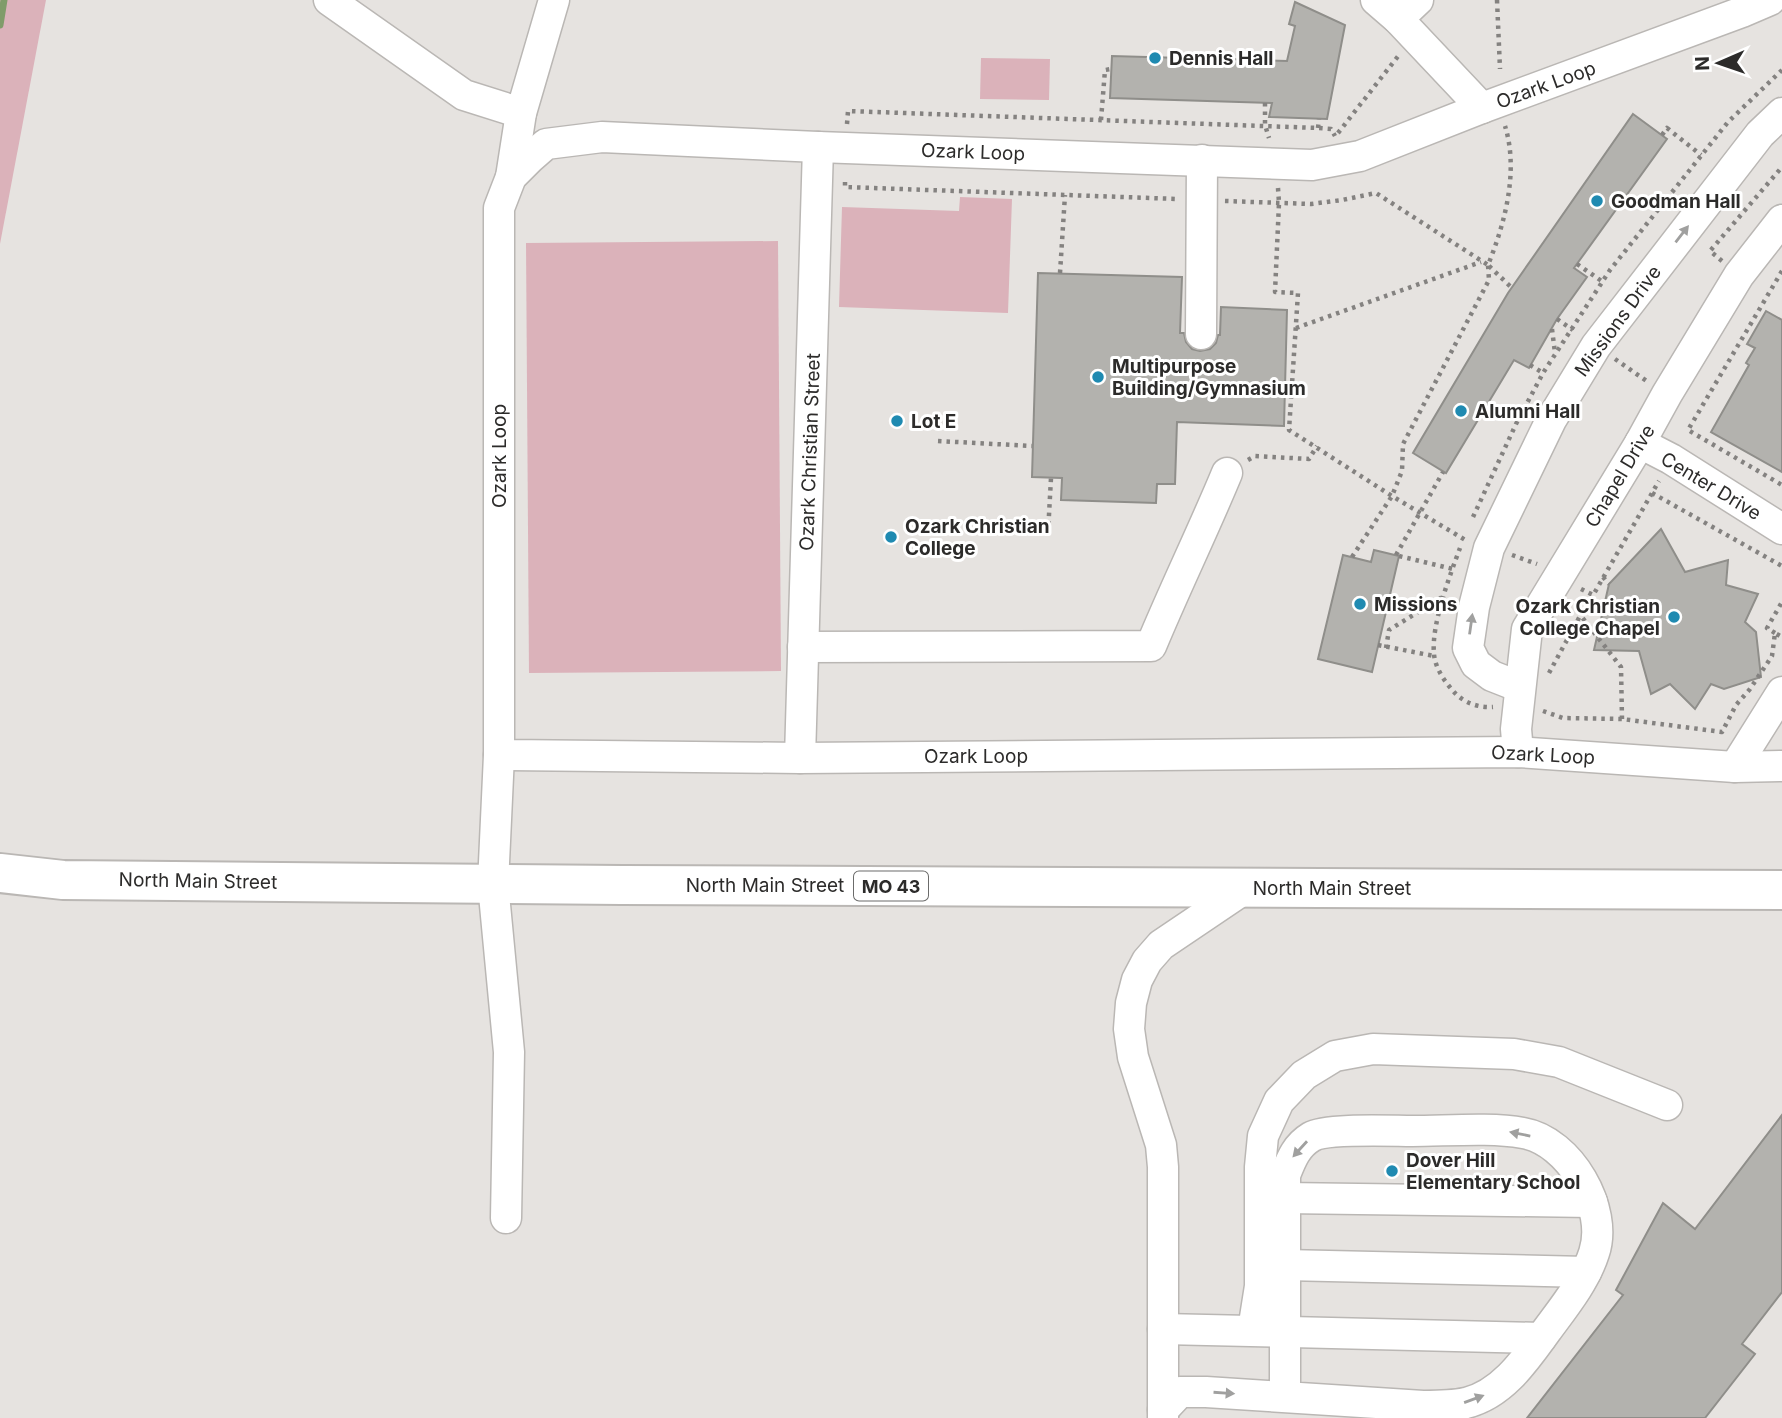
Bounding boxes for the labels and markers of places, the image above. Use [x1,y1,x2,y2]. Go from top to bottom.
place label: Dennis Hall [1169,47,1274,70]
marker: Dennis Hall [1147,50,1163,66]
place label: Goodman Hall [1611,190,1741,213]
marker: Goodman Hall [1589,193,1605,209]
place label: Multipurpose Building/Gymnasium [1112,355,1306,400]
marker: Multipurpose Building/Gymnasium [1090,369,1106,385]
place label: Alumni Hall [1475,400,1581,423]
marker: Alumni Hall [1453,403,1469,419]
place label: Lot E [911,410,956,433]
marker: Lot E [889,413,905,429]
place label: Ozark Christian College [905,515,1050,560]
marker: Ozark Christian College [883,529,899,545]
place label: Missions [1374,593,1457,616]
place label: Ozark Christian College Chapel [1515,595,1660,640]
marker: Missions [1352,596,1368,612]
marker: Ozark Christian College Chapel [1666,609,1682,625]
place label: Dover Hill Elementary School [1406,1149,1580,1194]
marker: Dover Hill Elementary School [1384,1163,1400,1179]

